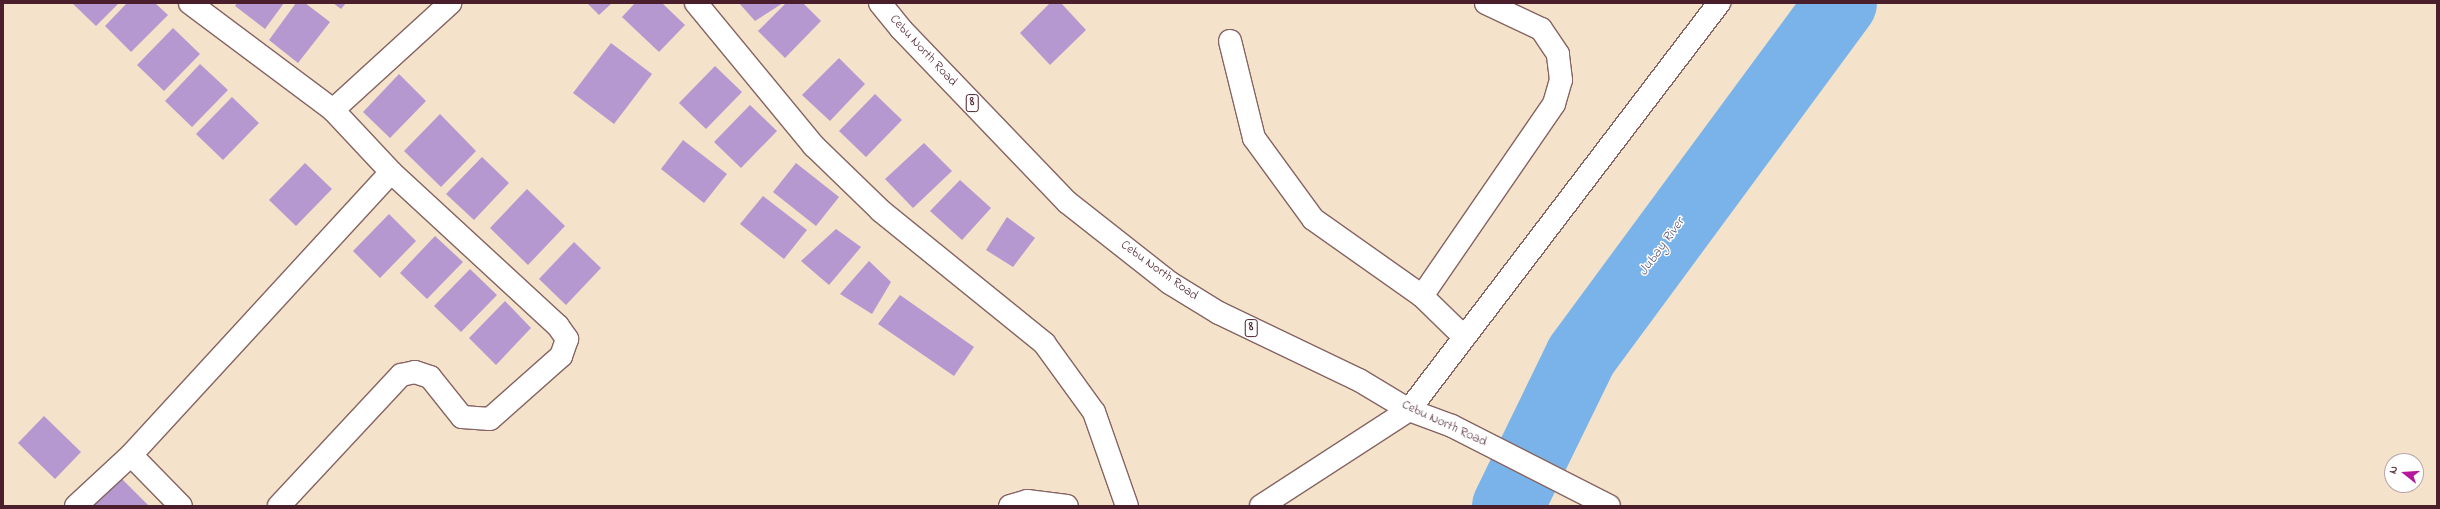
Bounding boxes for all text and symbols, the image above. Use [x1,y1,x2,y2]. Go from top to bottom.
street label: Cebu North Road [886,12,960,90]
road number: 8 [965,93,979,113]
water label: Jubay River [1635,215,1689,279]
street label: Cebu North Road [1117,238,1201,304]
road number: 8 [1244,318,1258,338]
street label: Cebu North Road [1399,397,1489,451]
north arrow [2384,453,2424,493]
text: N [2385,464,2402,476]

